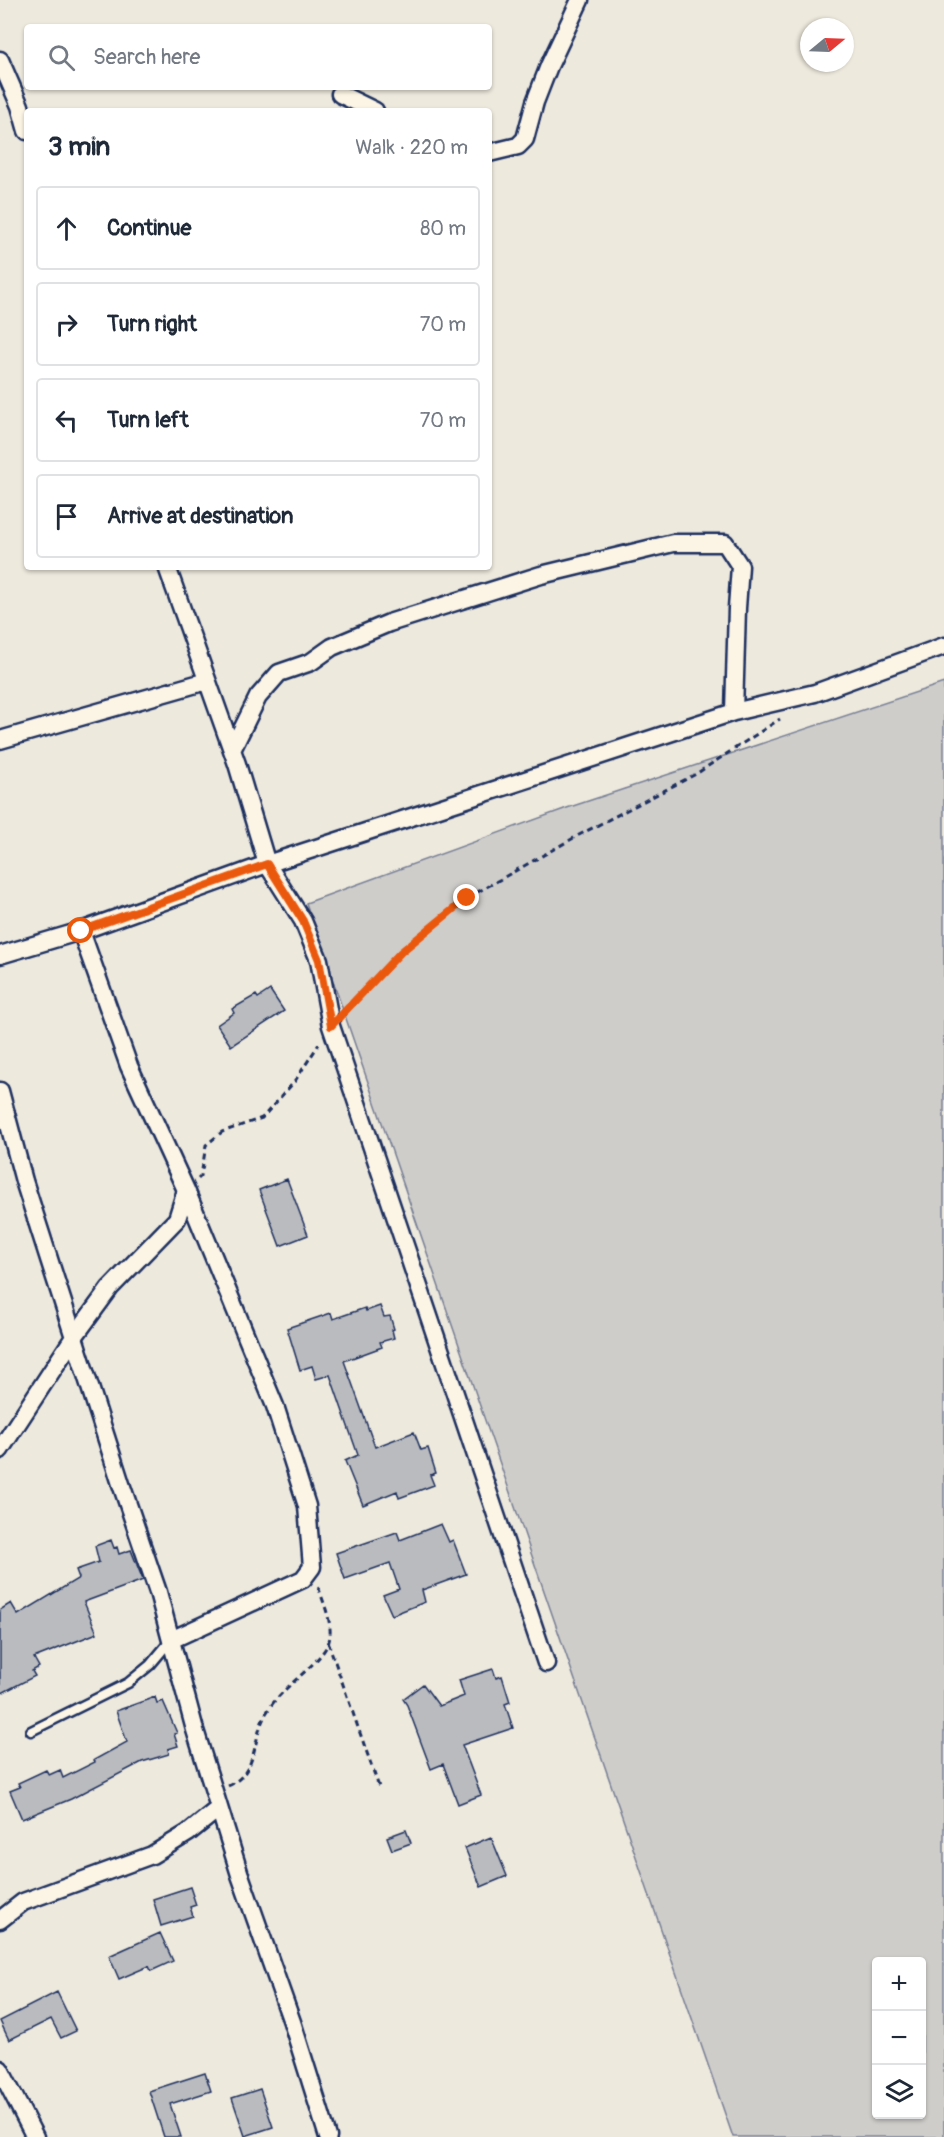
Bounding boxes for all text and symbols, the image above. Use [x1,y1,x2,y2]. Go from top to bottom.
north arrow [800,18,854,72]
search box [24,24,492,90]
icon: search [45,41,78,74]
text: Search here [93,43,200,71]
text: 3 min [48,131,110,163]
text: Walk · 220 m [355,135,468,160]
icon: ahead [50,212,83,245]
text: Continue [107,214,191,242]
text: 80 m [420,216,466,241]
icon: right [50,308,83,341]
text: Turn right [107,310,197,338]
text: 70 m [420,312,466,337]
icon: left [50,404,83,437]
text: Turn left [107,406,189,434]
text: 70 m [420,408,466,433]
icon: arrive [50,500,83,533]
text: Arrive at destination [107,502,293,530]
route end [453,884,479,910]
route start [67,917,93,943]
map controls [872,1957,926,2119]
button: + [872,1957,926,2011]
button: − [872,2011,926,2065]
button: layers [872,2065,926,2119]

